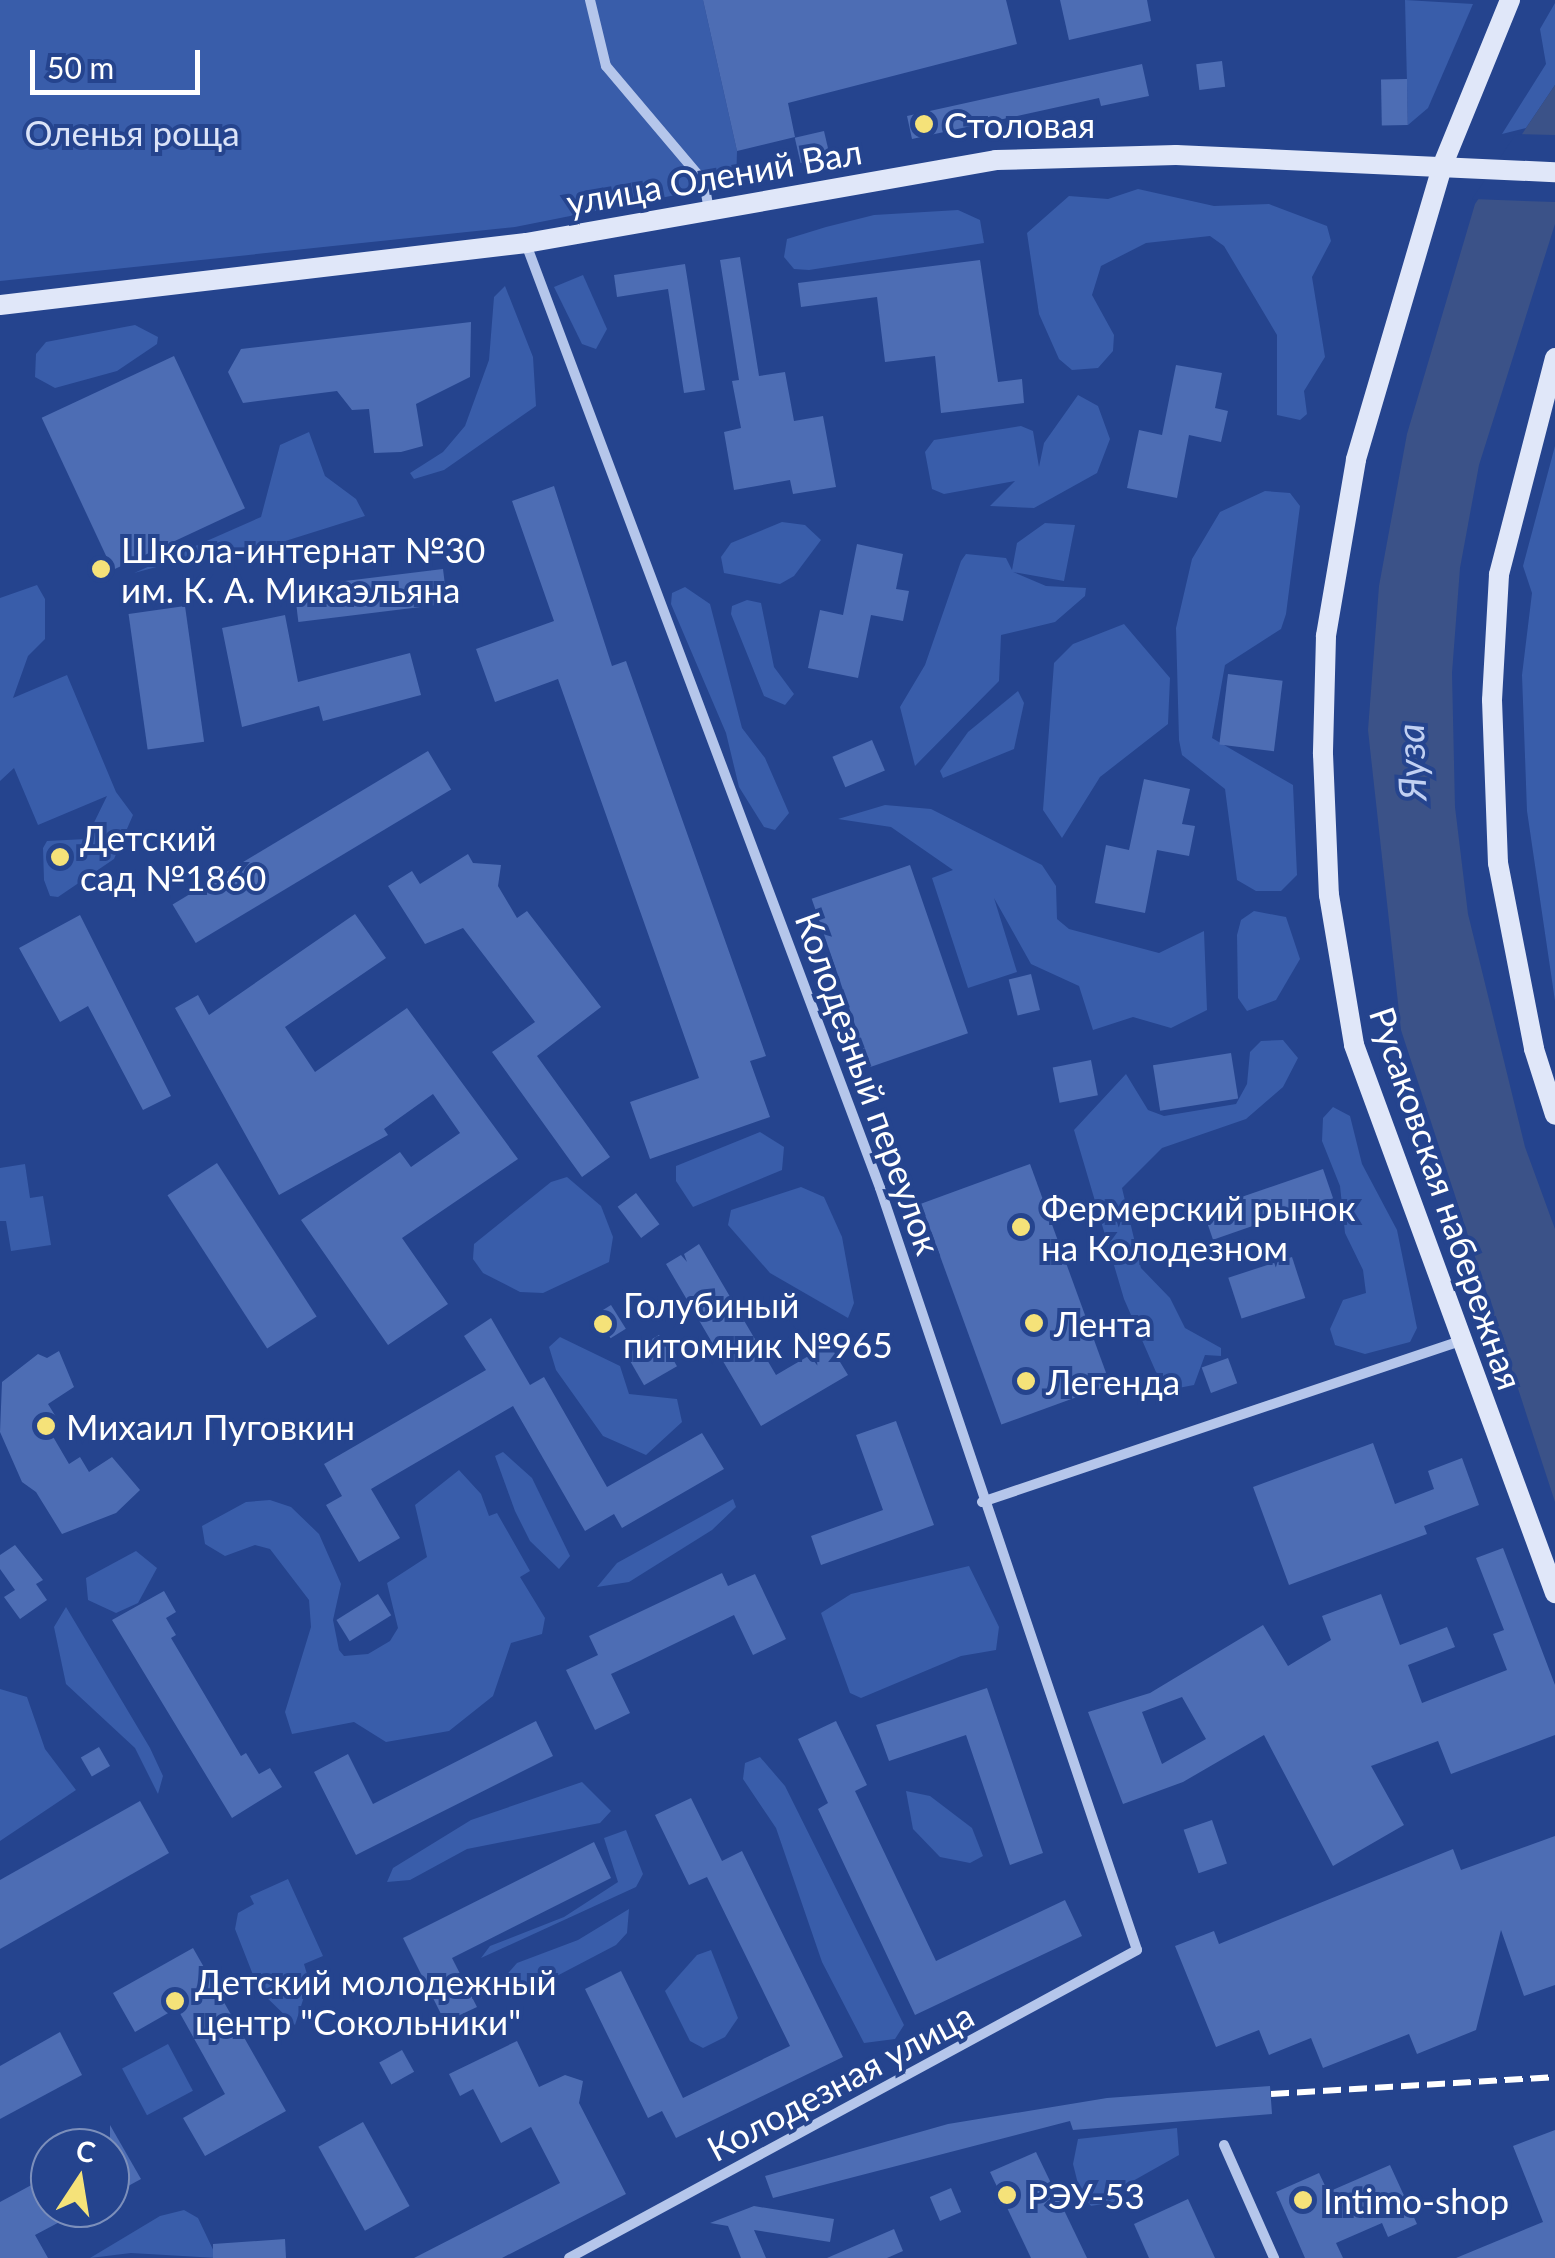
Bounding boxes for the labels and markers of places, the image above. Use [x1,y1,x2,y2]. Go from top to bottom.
place label: Столовая [944,103,1095,145]
marker: Столовая [913,113,935,135]
place label: Школа-интернат №30 им. К. А. Микаэльяна [121,528,485,610]
marker: Школа-интернат №30 им. К. А. Микаэльяна [90,558,112,580]
place label: Детский сад №1860 [80,816,266,898]
marker: Детский сад №1860 [49,846,71,868]
place label: Фермерский рынок на Колодезном [1041,1186,1356,1268]
marker: Фермерский рынок на Колодезном [1010,1216,1032,1238]
place label: Голубиный питомник №965 [623,1283,893,1365]
place label: Лента [1054,1302,1152,1344]
marker: Лента [1023,1312,1045,1334]
marker: Голубиный питомник №965 [592,1313,614,1335]
place label: Легенда [1046,1360,1180,1402]
marker: Легенда [1015,1370,1037,1392]
place label: Михаил Пуговкин [66,1405,355,1447]
marker: Михаил Пуговкин [35,1415,57,1437]
place label: Детский молодежный центр "Сокольники" [195,1960,557,2042]
marker: Детский молодежный центр "Сокольники" [164,1990,186,2012]
place label: РЭУ-53 [1027,2174,1145,2216]
place label: Intimo-shop [1323,2179,1509,2221]
marker: РЭУ-53 [996,2184,1018,2206]
marker: Intimo-shop [1292,2189,1314,2211]

